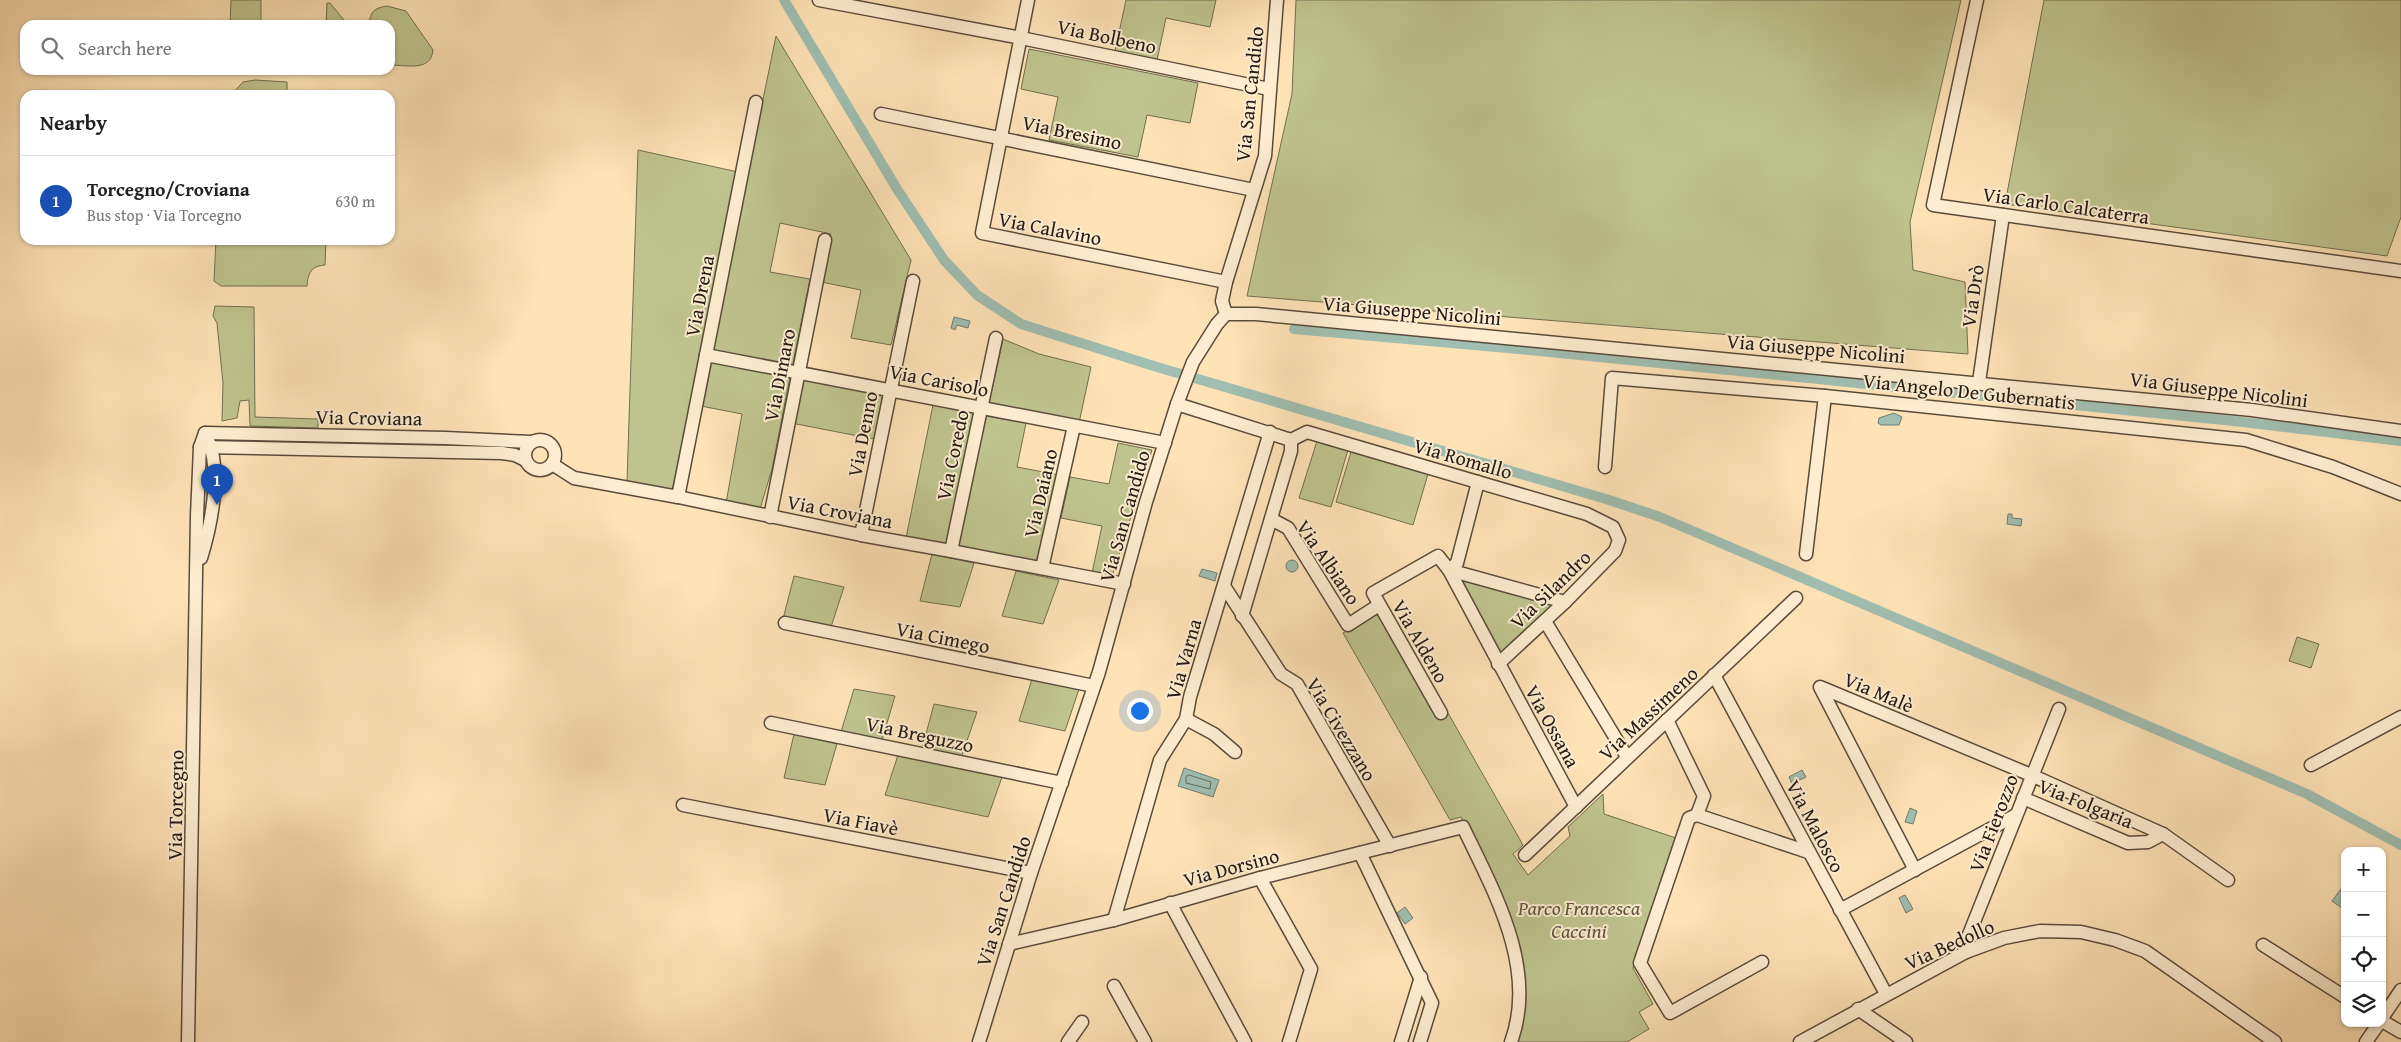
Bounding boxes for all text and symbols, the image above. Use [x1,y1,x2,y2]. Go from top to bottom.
street label: Via Bolbeno [1055,11,1159,61]
search box [20,20,395,75]
street label: Via San Candido [1227,25,1271,163]
icon: search [38,34,66,62]
text: Search here [78,34,172,62]
text: Nearby [40,107,107,138]
street label: Via Bresimo [1019,107,1125,157]
text: Torcegno/Croviana [87,175,250,203]
street label: Via Carlo Calcaterra [1981,179,2152,231]
text: 1 [52,189,60,213]
text: 630 m [335,189,375,213]
text: Bus stop · Via Torcegno [87,203,242,227]
street label: Via Calavino [996,204,1104,252]
street label: Via Drena [677,252,721,339]
street label: Via Drò [1953,263,1991,329]
street label: Via Giuseppe Nicolini [1321,288,1503,332]
street label: Via Dimaro [756,326,802,424]
street label: Via Giuseppe Nicolini [1725,326,1907,370]
street label: Via Carisolo [887,356,991,404]
street label: Via Giuseppe Nicolini [2128,364,2310,414]
street label: Via Angelo De Gubernatis [1861,365,2077,417]
street label: Via Denno [839,389,885,479]
street label: Via Croviana [315,402,423,432]
street label: Via Coredo [928,407,976,503]
street label: Via Romallo [1410,430,1516,486]
street label: Via Daiano [1016,446,1064,540]
street label: Via San Candido [1091,447,1157,585]
pin: 1 [201,464,233,505]
street label: Via Croviana [785,487,896,536]
street label: Via Albiano [1290,514,1368,610]
street label: Via Silandro [1503,543,1597,635]
street label: Via Aldeno [1385,594,1457,688]
street label: Via Cimego [894,614,992,660]
street label: Via Varna [1158,615,1209,703]
street label: Via Massimeno [1592,659,1704,767]
street label: Via Malè [1840,664,1918,720]
street label: Via Civezzano [1300,672,1384,786]
street label: Via Ossana [1518,679,1588,773]
your location [1127,698,1153,724]
street label: Via Breguzzo [863,708,977,760]
street label: Via Torcegno [160,749,190,861]
street label: Via Fierozzo [1961,770,2025,876]
street label: Via Folgaria [2034,771,2138,835]
street label: Via Malosco [1779,774,1853,878]
street label: Via Fiavè [821,799,901,843]
street label: Via San Candido [968,832,1038,970]
street label: Via Dorsino [1180,840,1282,894]
map controls [2341,847,2386,1027]
button: + [2341,847,2386,892]
button: − [2341,892,2386,937]
park label: Parco Francesca Caccini [1517,893,1641,945]
street label: Via Bedollo [1899,911,1999,977]
button: locate [2341,937,2386,982]
button: layers [2341,982,2386,1027]

